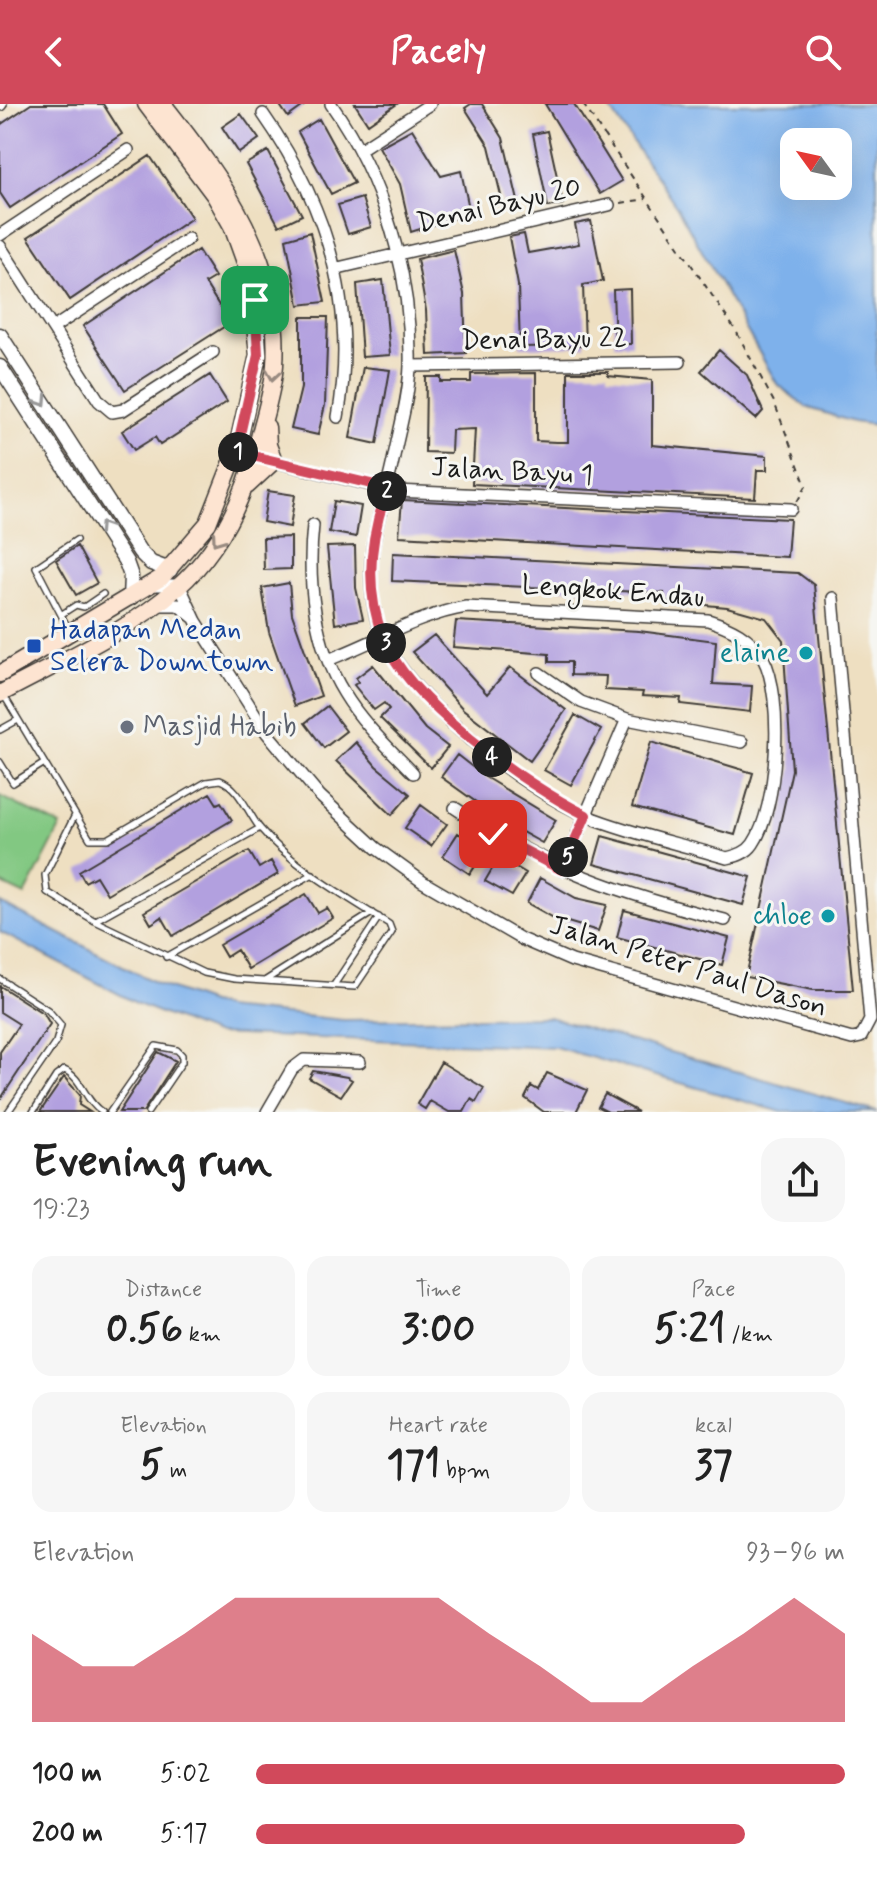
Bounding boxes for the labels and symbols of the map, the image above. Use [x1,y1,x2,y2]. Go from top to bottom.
north arrow [780,128,852,200]
street label: Denai Bayu 20 [413,169,585,243]
pin [221,266,289,334]
street label: Denai Bayu 22 [460,320,628,360]
one-way arrow [265,368,282,382]
one-way arrow [33,392,48,407]
pin: 1 [218,432,258,472]
street label: Jalan Bayu 1 [430,449,594,495]
pin: 2 [367,471,407,511]
one-way arrow [98,522,113,536]
one-way arrow [212,532,227,546]
street label: Lengkok Endau [520,567,705,619]
place label: Hadapan Medan Selera Downtown [50,612,274,681]
pin: 3 [366,623,406,663]
place label: elaine [720,635,790,672]
marker: Hadapan Medan Selera Downtown [25,637,43,655]
marker: elaine [797,644,815,662]
place label: Masjid Habib [143,709,296,746]
marker: Masjid Habib [118,718,136,736]
pin: 4 [472,737,512,777]
pin [459,800,527,868]
pin: 5 [548,837,588,877]
place label: chloe [753,898,812,935]
street label: Jalan Peter Paul Dason [545,907,831,1027]
marker: chloe [819,907,837,925]

